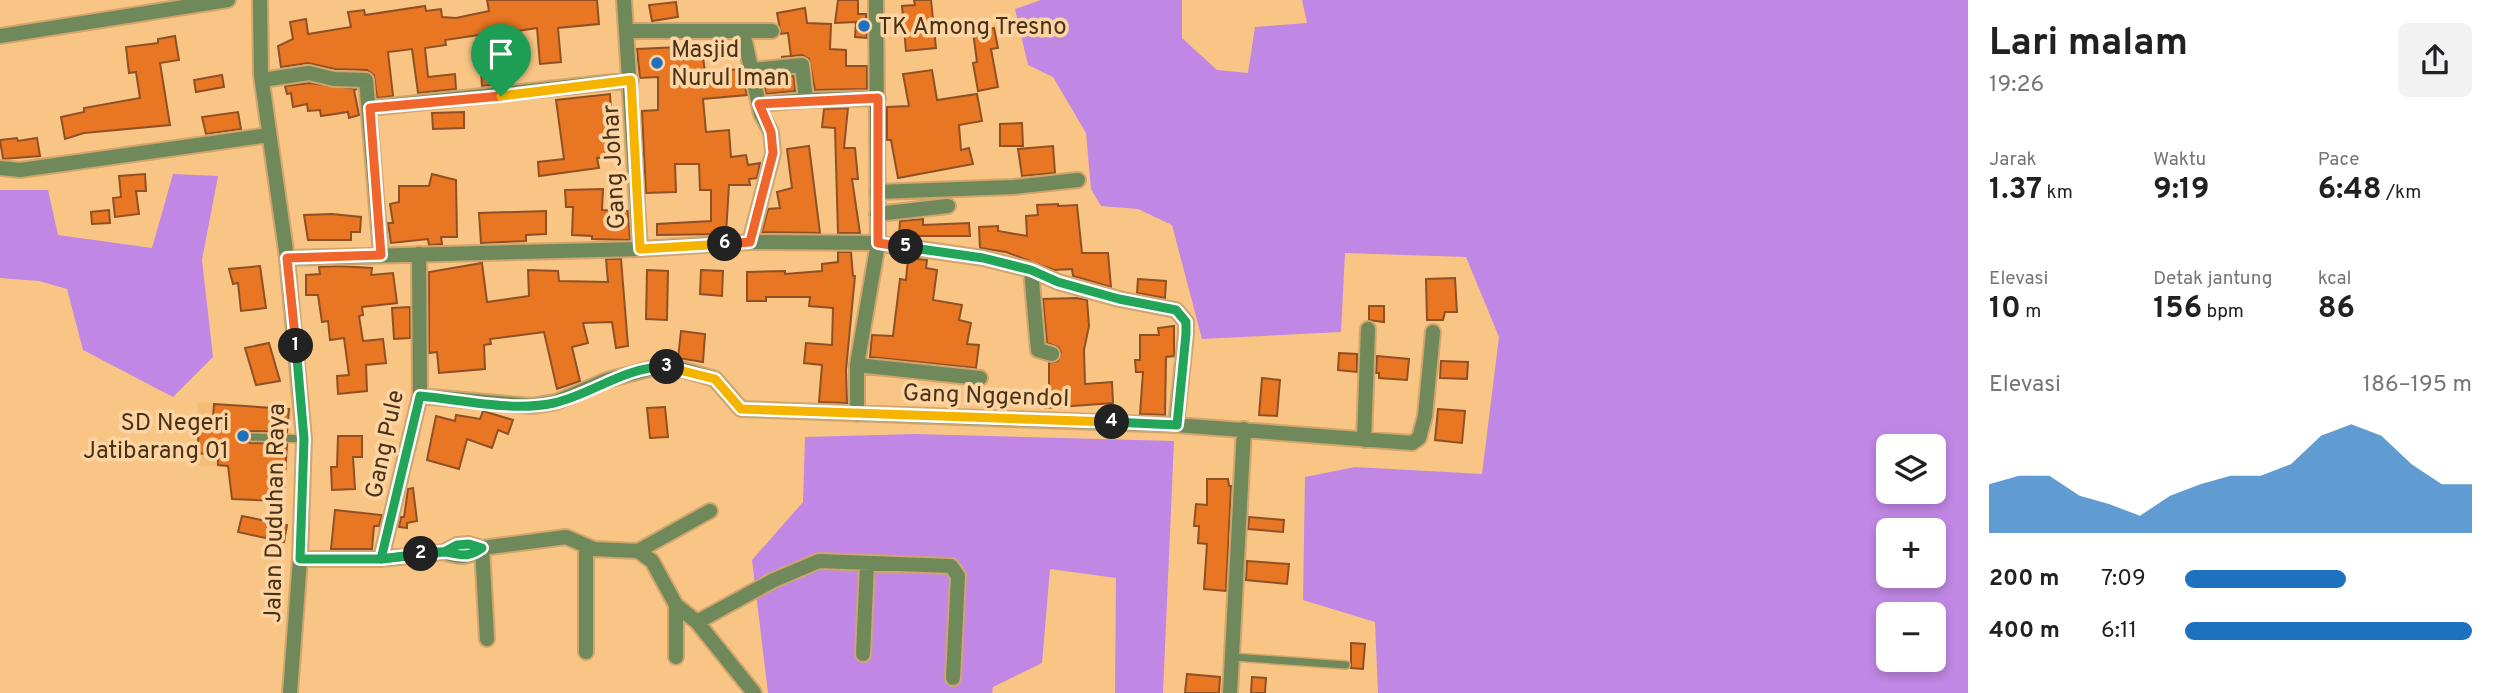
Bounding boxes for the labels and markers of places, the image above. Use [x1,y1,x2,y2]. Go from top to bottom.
place label: TK Among Tresno [878,13,1067,43]
marker: TK Among Tresno [856,18,872,34]
pin [471,24,531,96]
place label: Masjid Nurul Iman [671,36,790,94]
marker: Masjid Nurul Iman [649,55,665,71]
pin: 6 [708,226,742,262]
pin: 5 [888,230,923,264]
pin: 1 [278,328,314,364]
pin: 3 [650,350,684,384]
pin: 4 [1094,404,1130,440]
place label: SD Negeri Jatibarang 01 [83,409,229,467]
marker: SD Negeri Jatibarang 01 [235,428,251,444]
pin: 2 [404,536,438,572]

